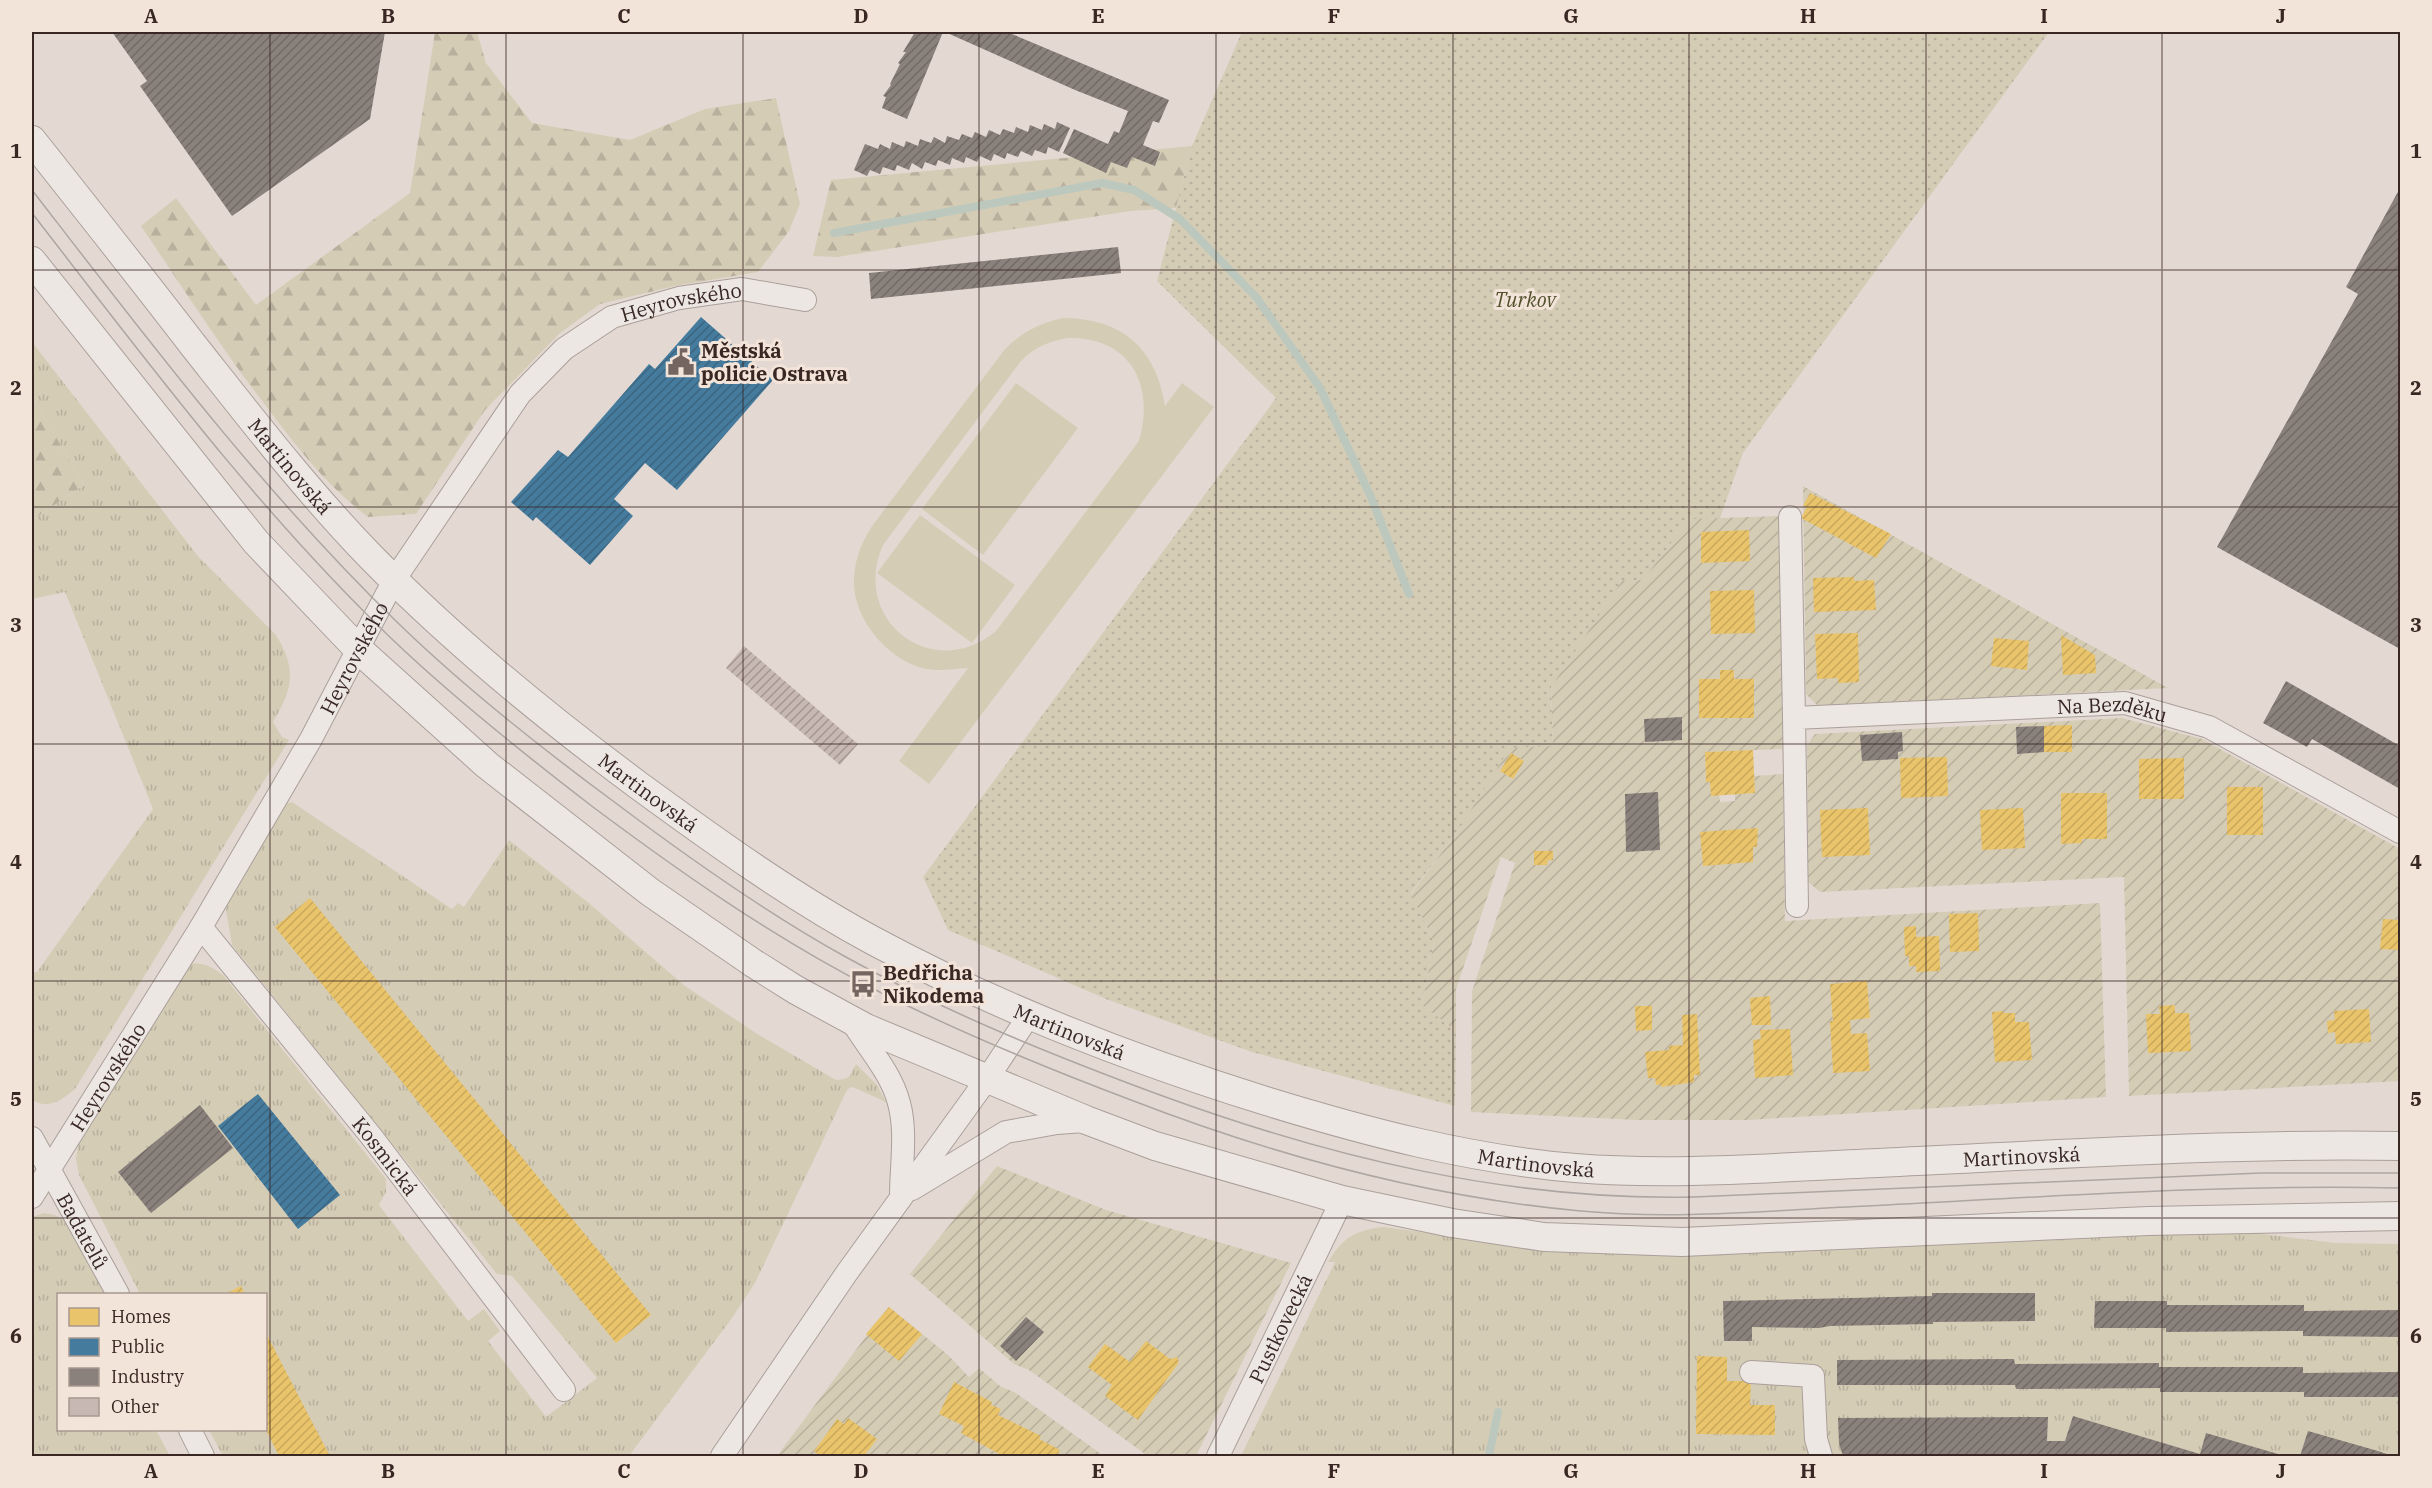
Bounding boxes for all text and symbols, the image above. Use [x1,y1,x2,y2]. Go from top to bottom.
text: A [144,2,158,29]
text: B [381,2,395,29]
text: C [617,2,631,29]
text: D [853,2,869,29]
text: E [1091,2,1105,29]
text: F [1328,2,1340,29]
text: G [1563,2,1579,29]
text: H [1800,2,1816,29]
text: I [2040,2,2048,29]
text: J [2276,2,2286,29]
text: 1 [10,137,22,164]
text: 1 [2410,137,2422,164]
street label: Heyrovského [617,276,743,327]
park label: Turkov [1494,286,1558,313]
place label: Městská policie Ostrava [701,337,848,387]
public building icon: Městská policie Ostrava [666,347,696,377]
text: 2 [10,374,22,401]
text: 2 [2410,374,2422,401]
street label: Martinovská [242,412,339,520]
street label: Heyrovského [313,597,394,719]
text: 3 [10,611,22,638]
text: 3 [2410,611,2422,638]
street label: Na Bezděku [2056,689,2171,728]
street label: Martinovská [593,747,704,838]
text: 4 [10,848,22,875]
text: 4 [2410,848,2422,875]
place label: Bedřicha Nikodema [883,959,984,1009]
bus stop icon: Bedřicha Nikodema [848,969,878,999]
street label: Martinovská [1010,997,1129,1066]
street label: Heyrovského [63,1017,152,1136]
text: 5 [10,1085,22,1112]
text: 5 [2410,1085,2422,1112]
street label: Kosmická [347,1110,425,1201]
street label: Martinovská [1962,1140,2081,1172]
street label: Martinovská [1476,1142,1596,1183]
street label: Badatelů [51,1188,115,1274]
street label: Pustkovecká [1242,1269,1318,1387]
legend [57,1293,267,1431]
text: Homes [111,1305,171,1328]
text: 6 [10,1322,22,1349]
text: 6 [2410,1322,2422,1349]
text: Public [111,1335,165,1358]
text: Industry [111,1365,184,1388]
text: Other [111,1395,159,1418]
text: A [144,1457,158,1484]
text: B [381,1457,395,1484]
text: C [617,1457,631,1484]
text: D [853,1457,869,1484]
text: E [1091,1457,1105,1484]
text: F [1328,1457,1340,1484]
text: G [1563,1457,1579,1484]
text: H [1800,1457,1816,1484]
text: I [2040,1457,2048,1484]
text: J [2276,1457,2286,1484]

